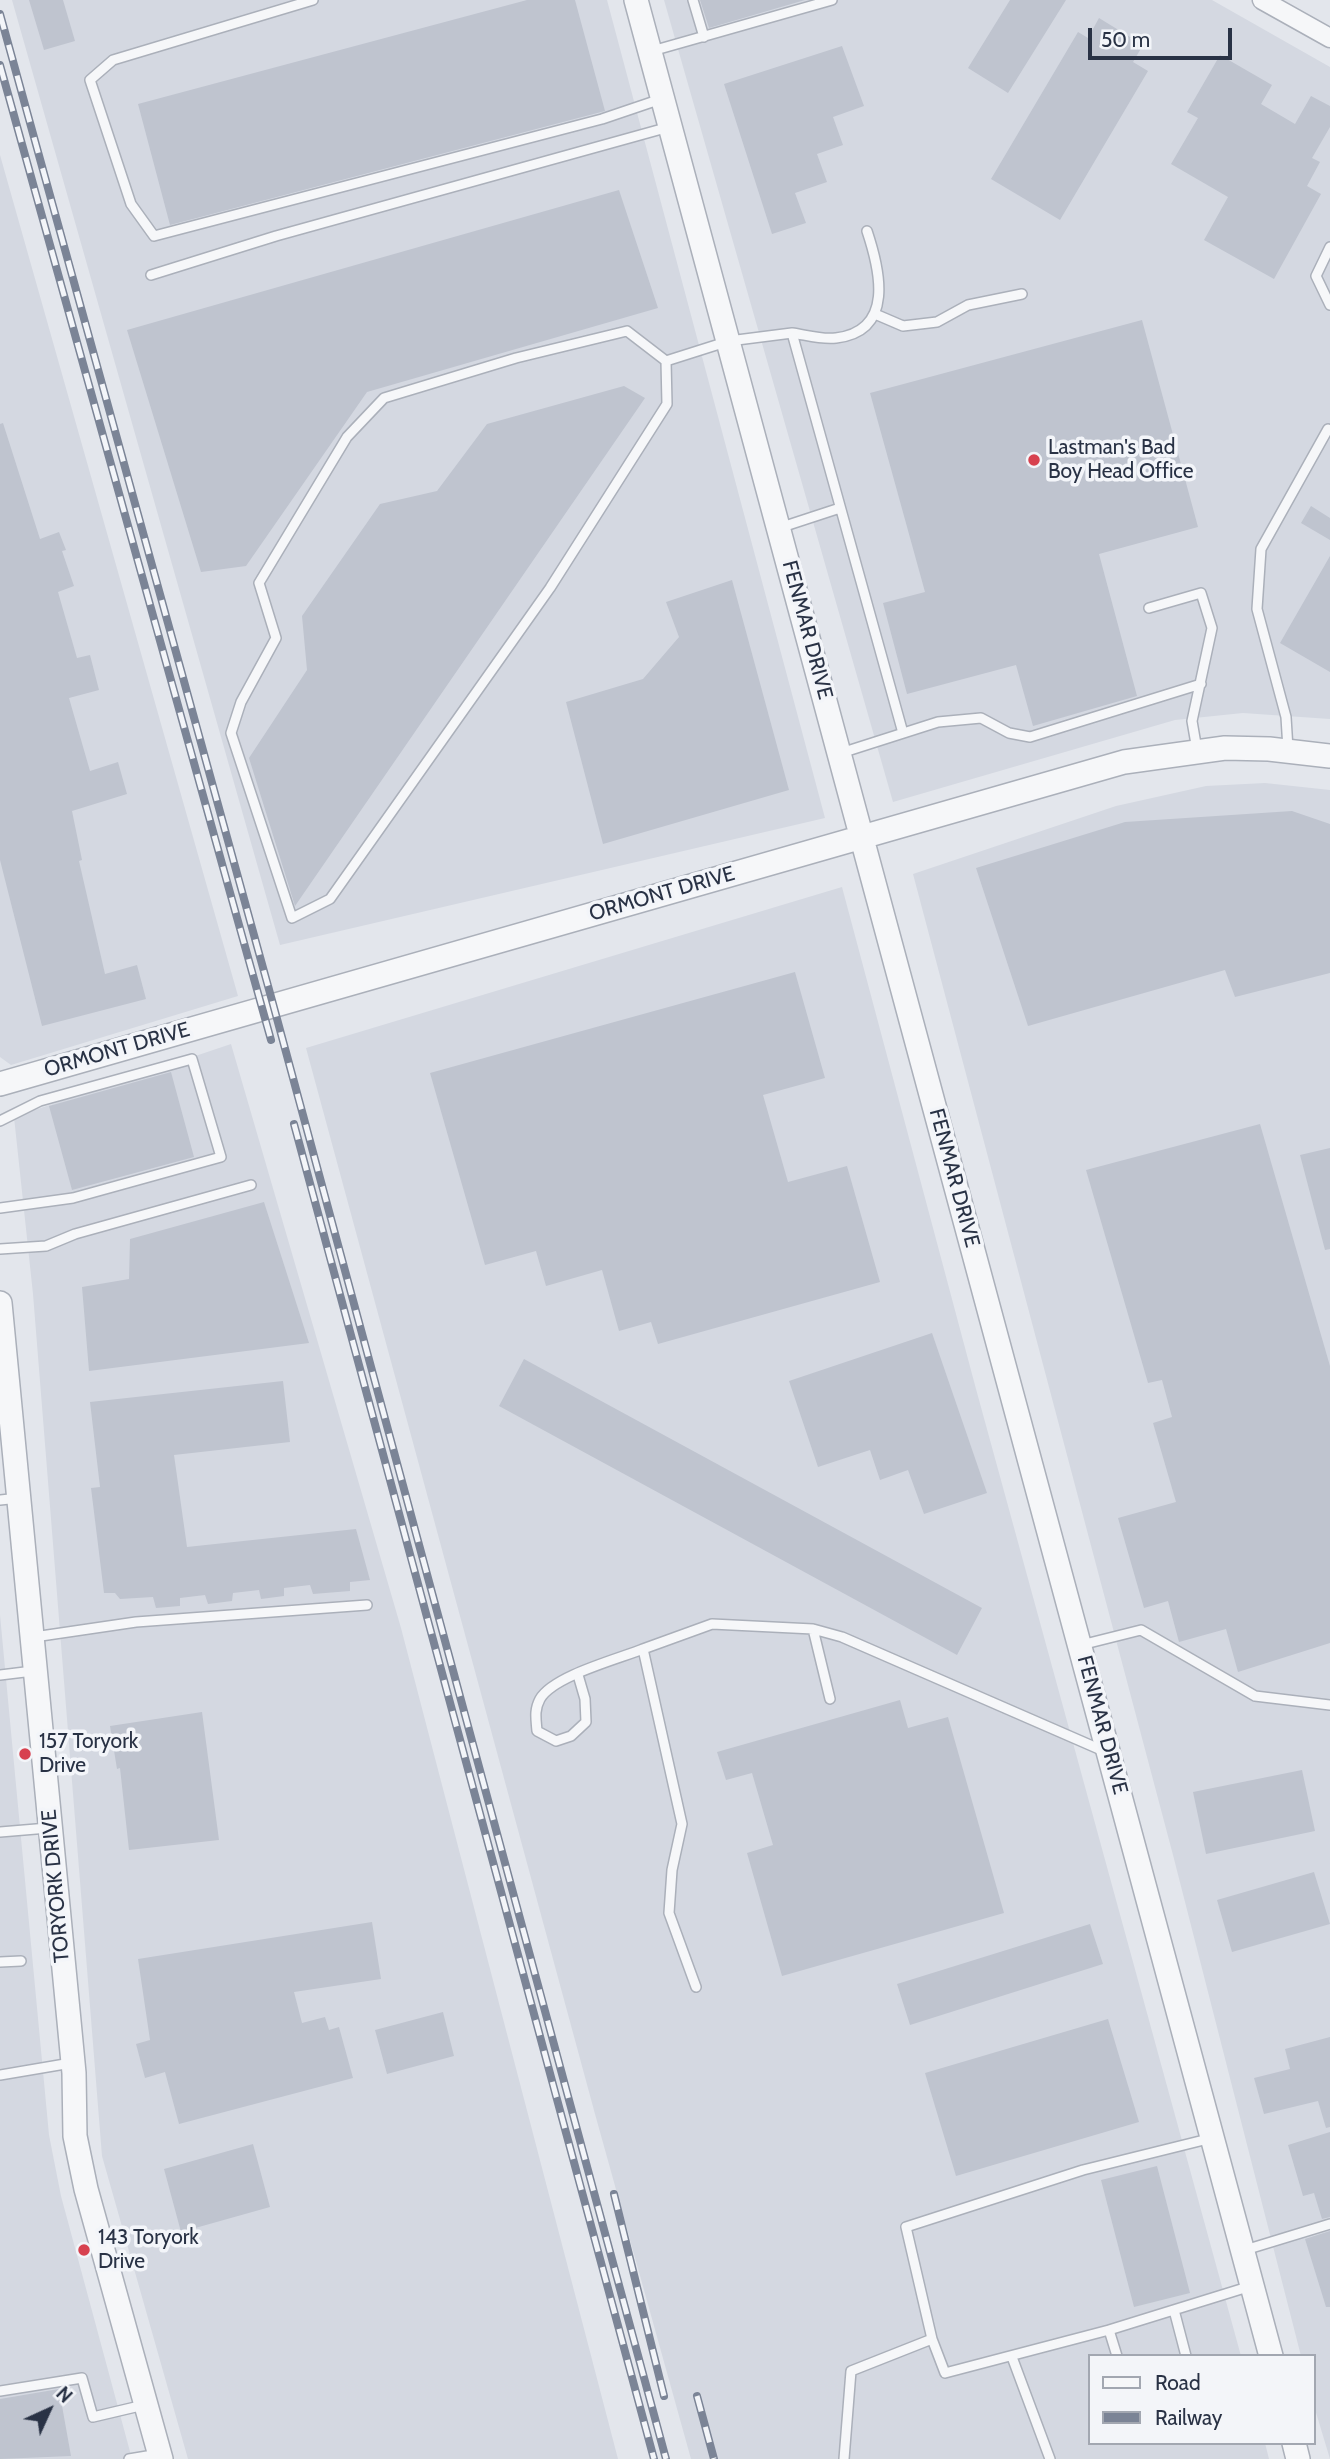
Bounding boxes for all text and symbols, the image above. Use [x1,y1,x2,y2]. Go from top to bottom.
scale bar [1092,14,1236,58]
text: 50 m [1101,27,1150,52]
place label: Lastman's Bad Boy Head Office [1048,435,1193,485]
marker: Lastman's Bad Boy Head Office [1026,452,1042,468]
street label: FENMAR DRIVE [776,558,838,702]
street label: ORMONT DRIVE [586,861,738,927]
street label: ORMONT DRIVE [41,1017,193,1083]
street label: FENMAR DRIVE [923,1106,985,1250]
street label: FENMAR DRIVE [1071,1653,1133,1797]
place label: 157 Toryork Drive [39,1729,138,1779]
marker: 157 Toryork Drive [17,1746,33,1762]
street label: TORYORK DRIVE [37,1808,75,1964]
place label: 143 Toryork Drive [98,2225,199,2275]
marker: 143 Toryork Drive [76,2242,92,2258]
legend [1088,2354,1316,2445]
text: Road [1155,2370,1201,2395]
north arrow [14,2375,84,2445]
text: N [51,2382,77,2408]
text: Railway [1155,2405,1222,2430]

